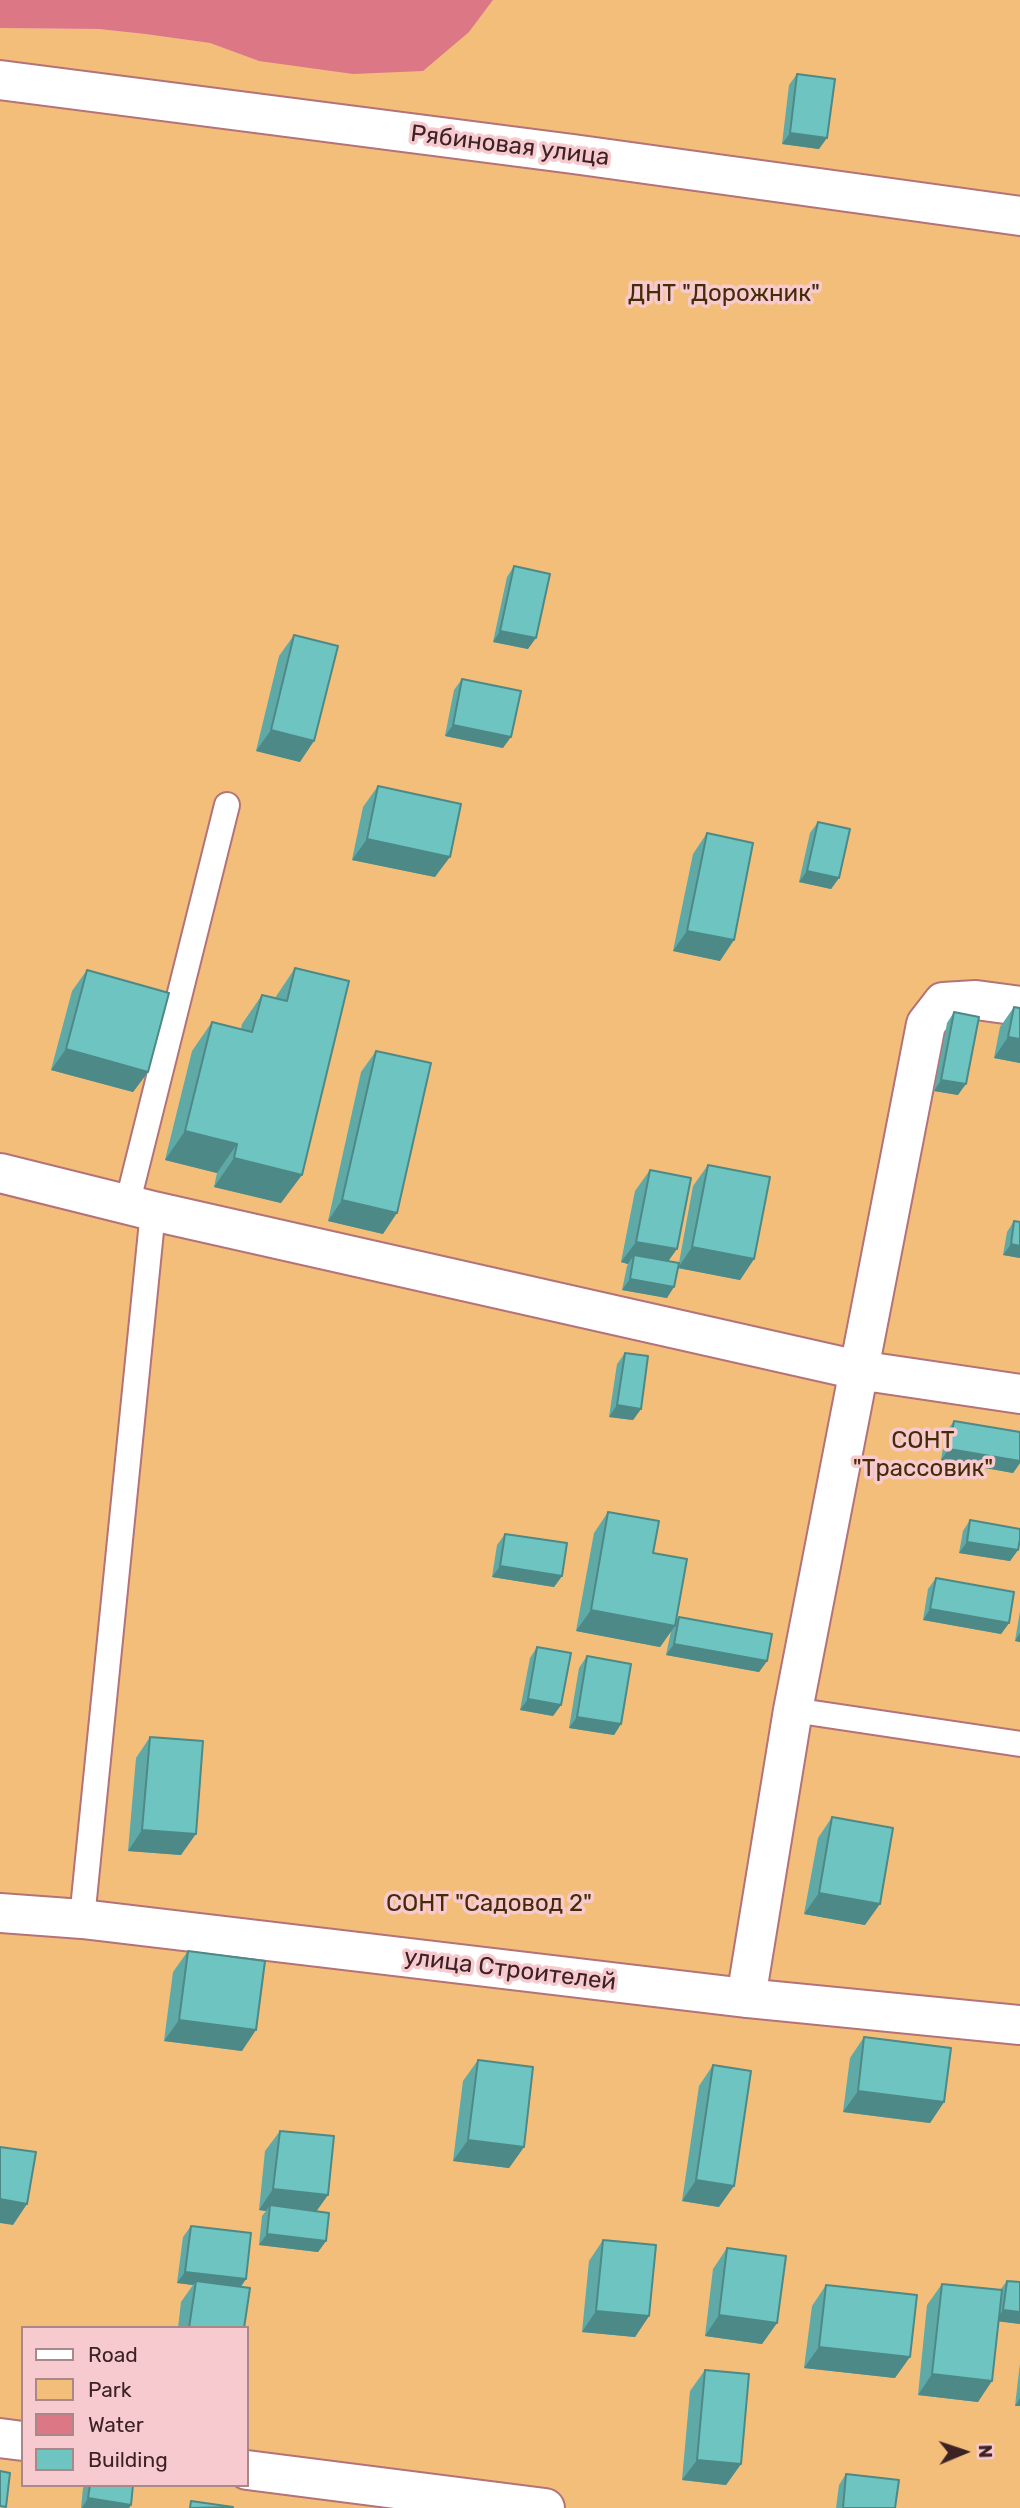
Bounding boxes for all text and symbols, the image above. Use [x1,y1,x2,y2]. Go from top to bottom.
street label: Рябиновая улица [409,120,611,172]
park label: ДНТ "Дорожник" [628,280,820,308]
park label: СОНТ "Трассовик" [853,1427,993,1483]
park label: СОНТ "Садовод 2" [386,1890,592,1918]
street label: улица Строителей [402,1943,618,1997]
legend [21,2326,248,2487]
text: Road [88,2342,138,2367]
text: Park [88,2377,132,2402]
text: Water [88,2412,144,2437]
north arrow [929,2417,999,2487]
text: N [974,2444,997,2458]
text: Building [88,2447,168,2472]

